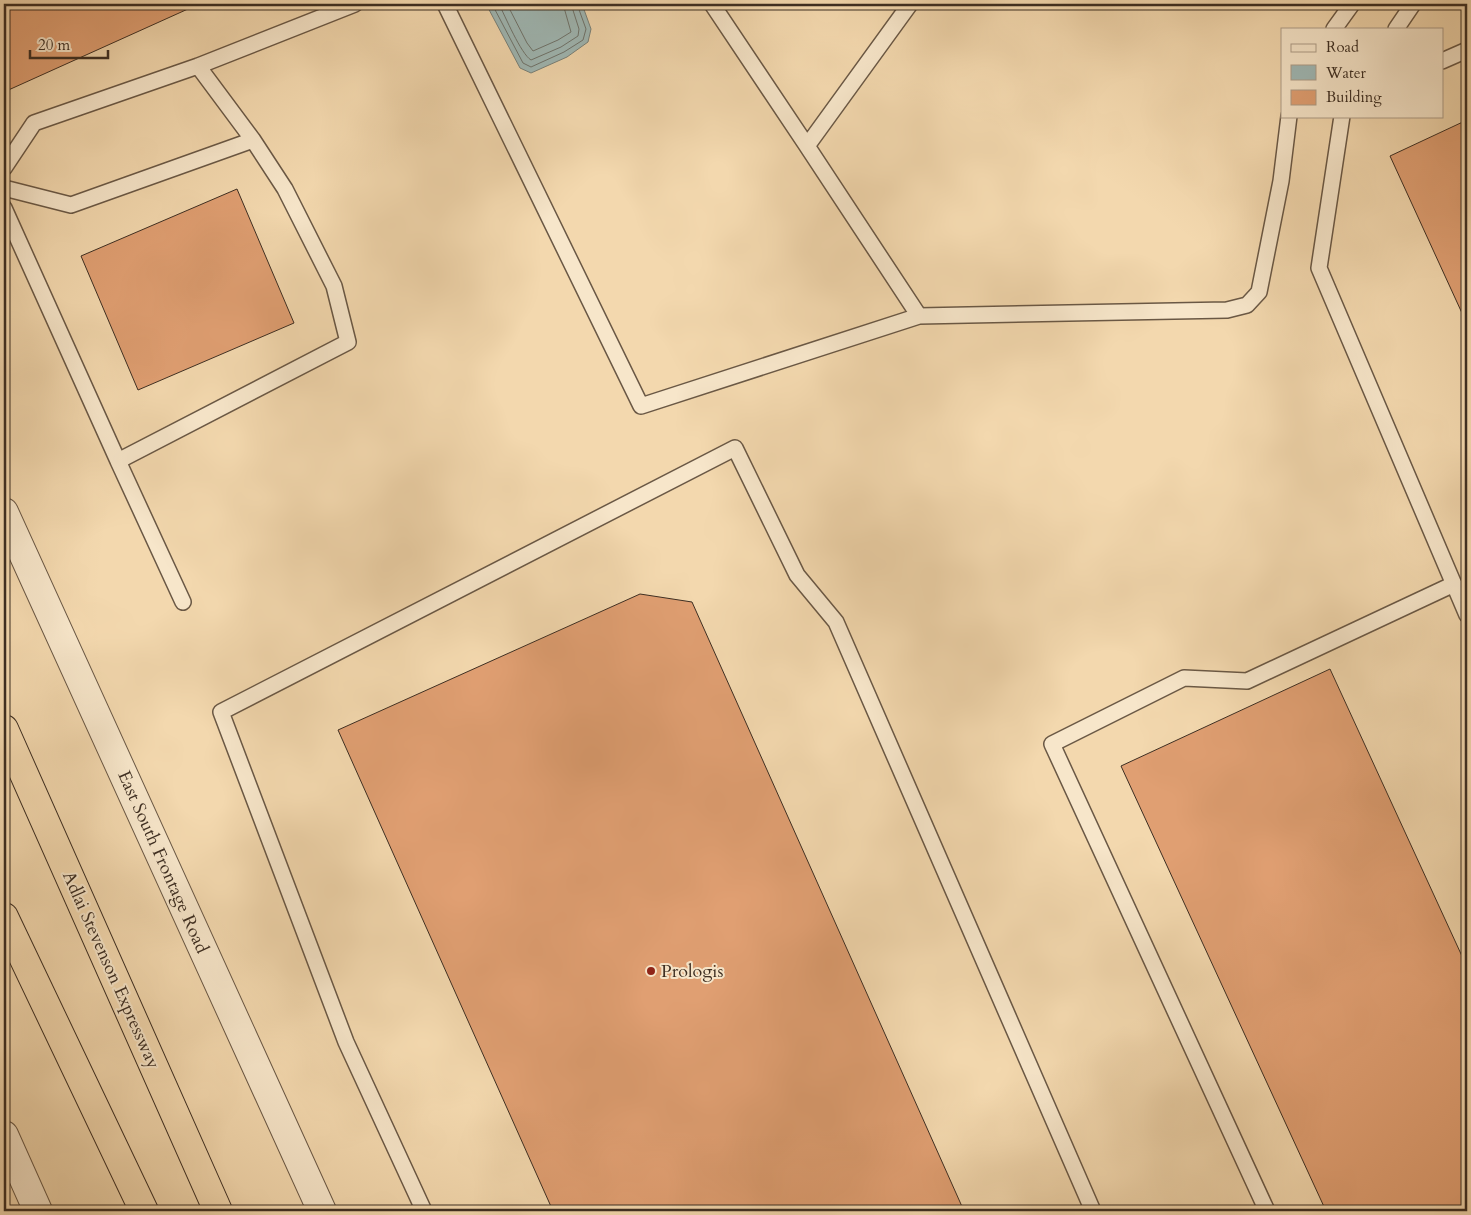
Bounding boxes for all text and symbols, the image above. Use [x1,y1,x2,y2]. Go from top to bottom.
scale bar [30,28,108,60]
legend [1281,28,1444,118]
text: 20 m [38,35,70,55]
text: Road [1326,37,1359,57]
text: Water [1325,63,1367,83]
text: Building [1326,87,1382,107]
street label: East South Frontage Road [111,767,215,958]
street label: Adlai Stevenson Expressway [56,867,166,1073]
place label: Prologis [661,959,723,984]
marker: Prologis [645,965,657,977]

